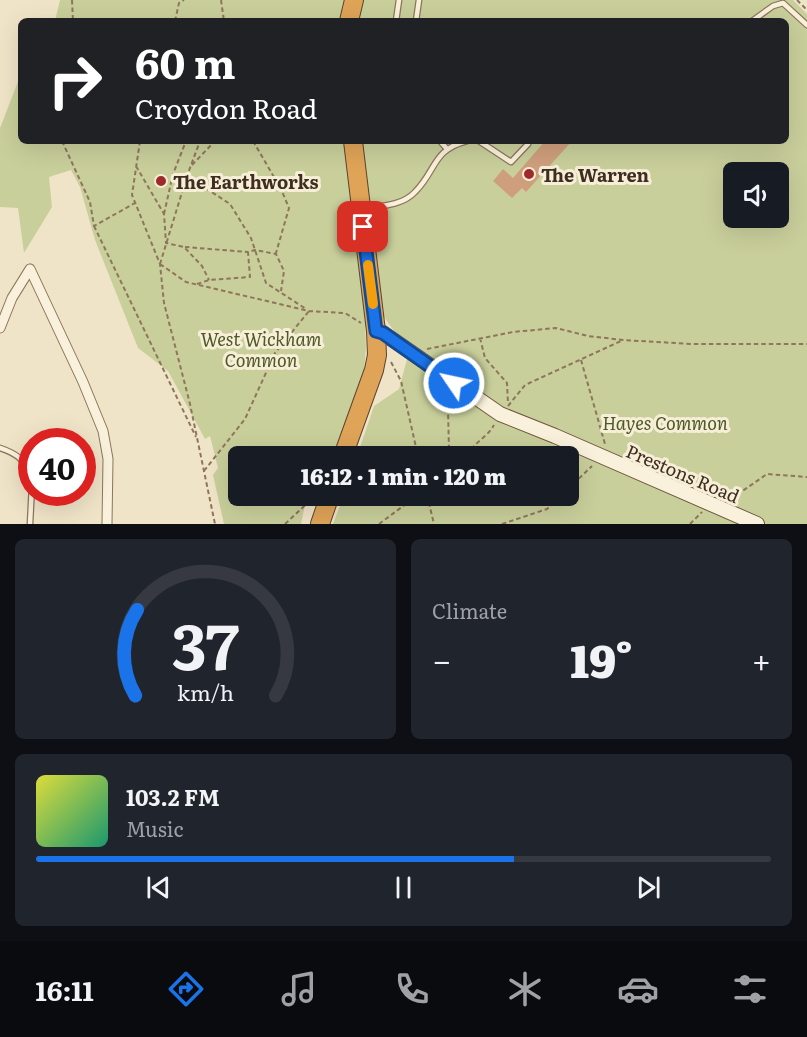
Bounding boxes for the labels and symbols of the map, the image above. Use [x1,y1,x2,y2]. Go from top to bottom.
place label: The Warren [541,161,649,188]
marker: The Warren [522,167,536,181]
place label: The Earthworks [173,168,319,195]
marker: The Earthworks [154,174,168,188]
pin [337,201,388,252]
park label: West Wickham Common [200,325,322,373]
position arrow [422,351,486,415]
park label: Hayes Common [602,409,728,436]
speed limit sign: 40 [18,428,96,506]
street label: Prestons Road [622,437,744,509]

